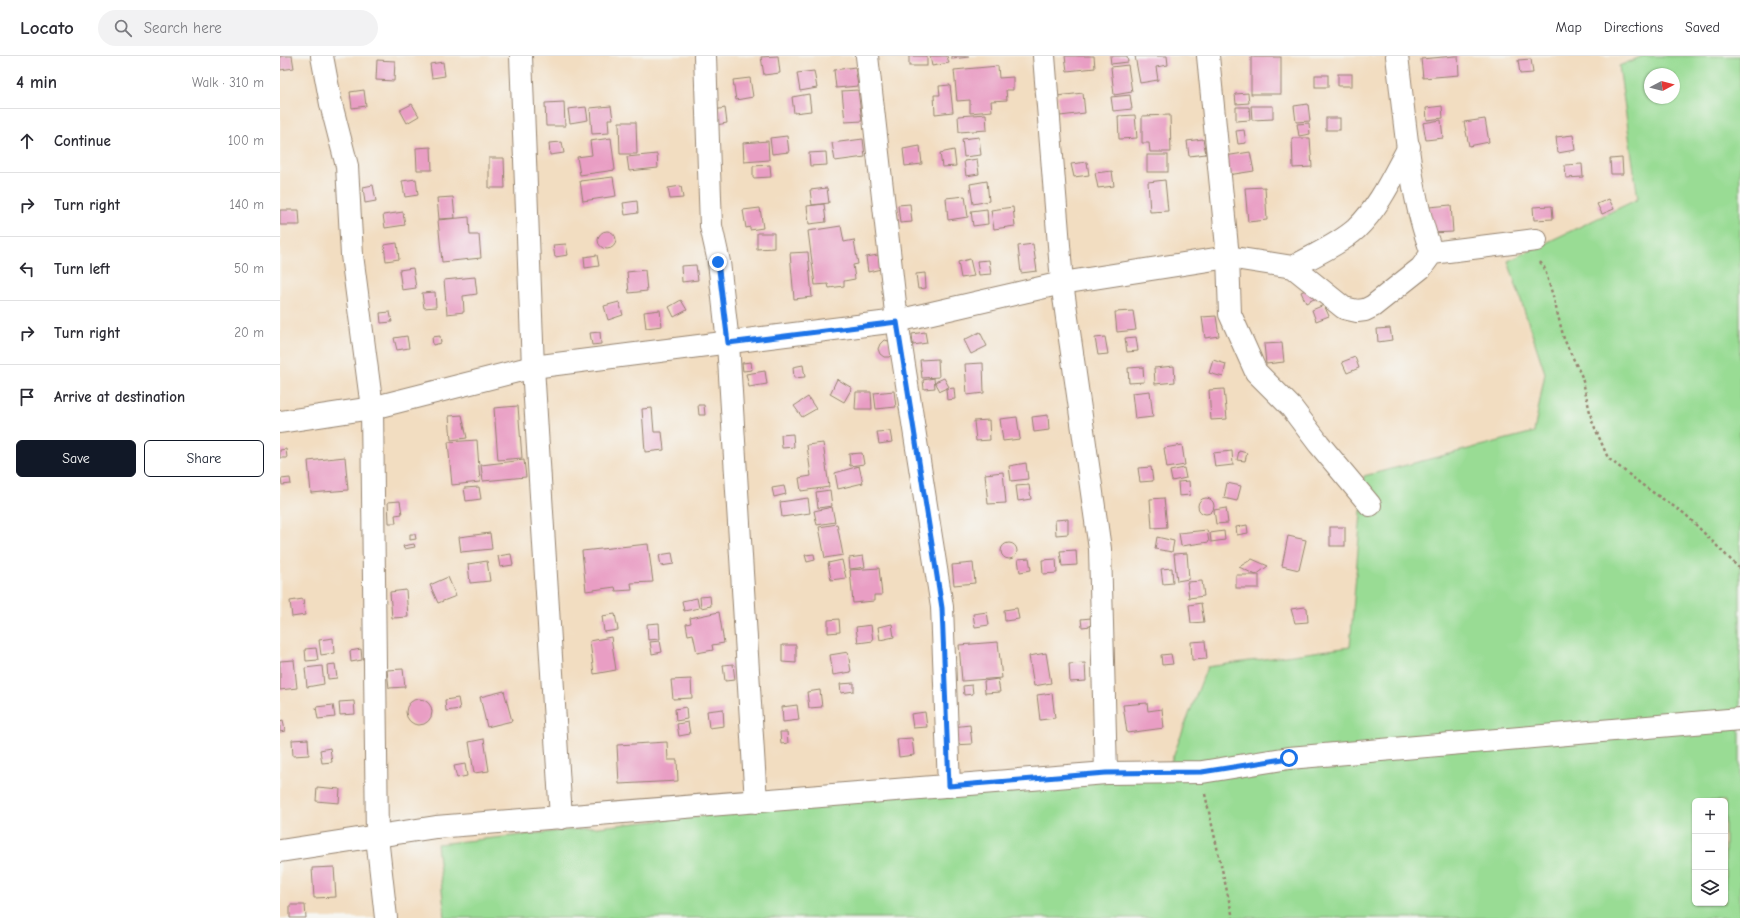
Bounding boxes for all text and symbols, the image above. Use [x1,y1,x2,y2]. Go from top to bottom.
search box [98,10,378,46]
text: Locato [20,17,74,39]
icon: search [112,17,134,39]
text: Search here [144,19,222,37]
text: Map [1555,19,1582,36]
text: Directions [1604,19,1663,36]
text: Saved [1685,19,1720,36]
north arrow [1644,68,1680,104]
text: 4 min [16,73,57,92]
text: Walk · 310 m [192,75,264,90]
icon: ahead [16,130,38,152]
text: Continue [54,132,111,150]
text: 100 m [228,133,264,148]
icon: right [16,194,38,216]
text: Turn right [54,196,120,214]
text: 140 m [230,197,264,212]
route end [709,253,727,271]
icon: left [16,258,38,280]
text: Turn left [54,260,110,278]
text: 50 m [234,261,264,276]
icon: right [16,322,38,344]
text: Turn right [54,324,120,342]
text: 20 m [234,325,264,340]
icon: arrive [16,386,38,408]
text: Arrive at destination [54,388,185,406]
button: Save [16,440,136,477]
button: Share [144,440,264,477]
route start [1280,749,1298,767]
map controls [1692,798,1728,906]
button: + [1692,798,1728,834]
button: − [1692,834,1728,870]
button: layers [1692,870,1728,906]

